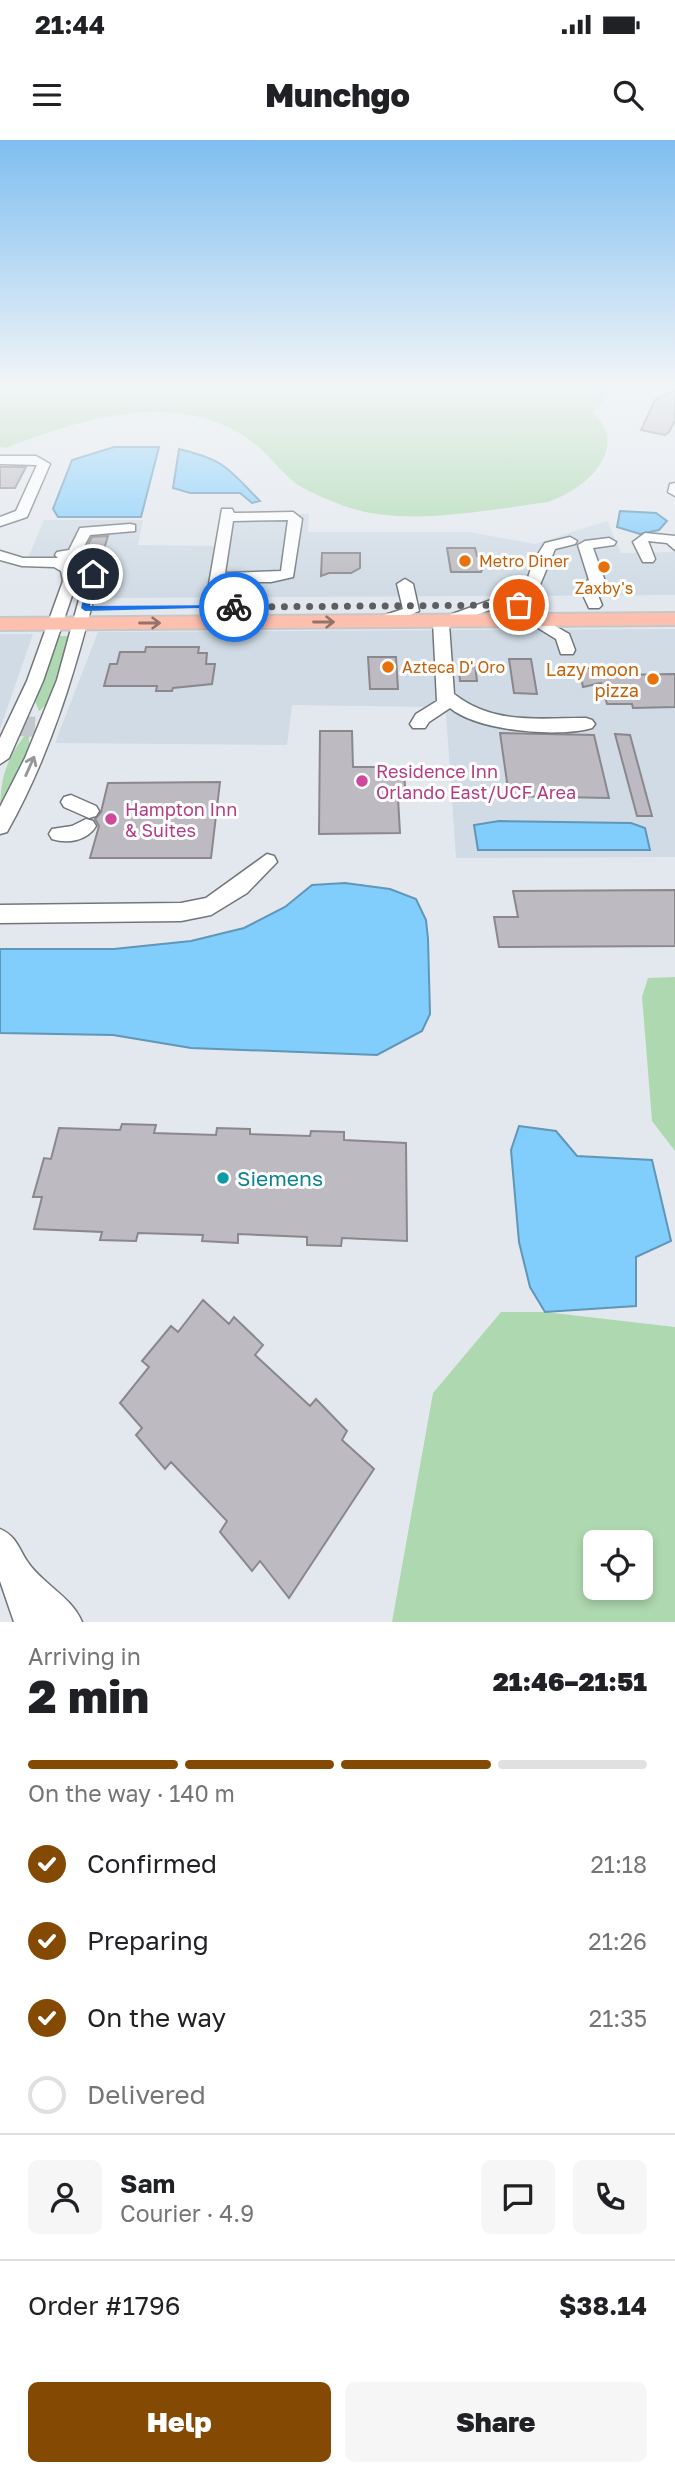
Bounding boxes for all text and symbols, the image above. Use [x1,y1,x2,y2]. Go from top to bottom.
text: 21:44 [35,9,105,40]
icon: menu [28,76,66,114]
text: Munchgo [265,76,410,114]
icon: search [609,76,647,114]
pin [63,544,123,604]
place label: Metro Diner [479,551,569,571]
marker: Metro Diner [457,553,473,569]
icon: home [74,555,112,593]
marker: Zaxby's [596,559,612,575]
courier [199,572,269,642]
pin [489,575,549,635]
place label: Zaxby's [575,578,633,598]
icon: bag [500,586,538,624]
icon: bike [215,588,253,626]
one-way arrow [312,615,335,629]
one-way arrow [138,616,161,630]
place label: Azteca D' Oro [402,657,505,677]
place label: Lazy moon pizza [546,658,639,701]
marker: Azteca D' Oro [380,659,396,675]
marker: Lazy moon pizza [645,671,661,687]
one-way arrow [24,756,37,777]
place label: Residence Inn Orlando East/UCF Area [376,760,576,803]
marker: Residence Inn Orlando East/UCF Area [354,773,370,789]
place label: Hampton Inn & Suites [125,798,237,841]
marker: Hampton Inn & Suites [103,811,119,827]
place label: Siemens [237,1165,323,1191]
marker: Siemens [215,1170,231,1186]
map controls [583,1530,653,1600]
button: locate [583,1530,653,1600]
text: Arriving in [28,1642,141,1670]
text: 21:46–21:51 [493,1666,647,1697]
text: 2 min [28,1668,149,1723]
text: On the way · 140 m [28,1779,235,1807]
icon: check [28,1845,66,1883]
text: Confirmed [87,1848,217,1879]
text: 21:18 [590,1850,647,1878]
icon: check [28,1922,66,1960]
text: Preparing [87,1925,209,1956]
text: 21:26 [588,1927,647,1955]
icon: check [28,1999,66,2037]
text: On the way [87,2002,226,2033]
text: 21:35 [589,2004,647,2032]
text: Delivered [87,2079,206,2110]
button: person [28,2160,102,2234]
button: chat [481,2160,555,2234]
button: phone [573,2160,647,2234]
text: Sam [120,2168,175,2199]
text: Courier · 4.9 [120,2199,254,2227]
text: Order #1796 [28,2290,180,2321]
text: $38.14 [559,2290,647,2321]
button: Help [28,2382,331,2462]
button: Share [345,2382,647,2462]

